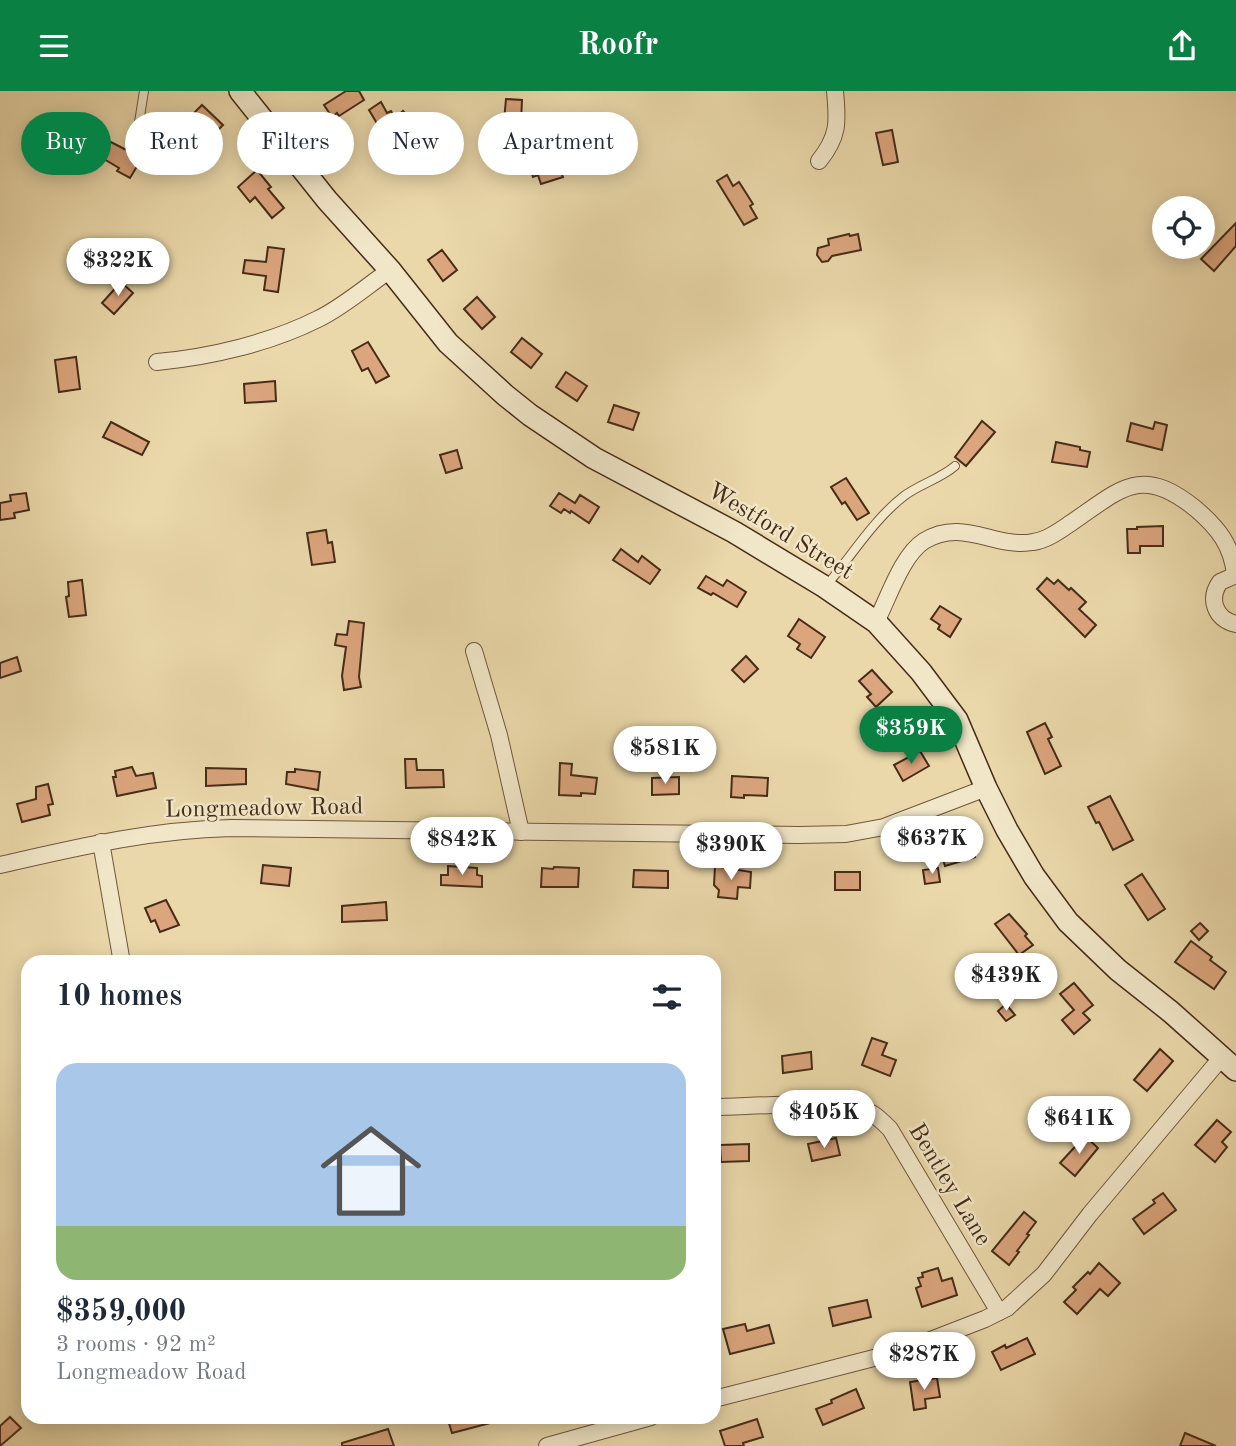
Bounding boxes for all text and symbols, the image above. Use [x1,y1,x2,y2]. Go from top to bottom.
icon: menu [35,27,73,65]
icon: share [1163,27,1201,65]
text: Roofr [578,30,658,62]
chip: Buy [21,112,111,175]
chip: Rent [125,112,223,175]
chip: Filters [237,112,354,175]
chip: New [368,112,464,175]
chip: Apartment [478,112,638,175]
map controls [1152,196,1215,259]
button: locate [1152,196,1215,259]
pin: $322K [69,239,167,298]
text: $322K [82,249,154,272]
street label: Westford Street [703,479,857,585]
pin: $359K [862,707,960,766]
text: $359K [875,717,947,740]
pin: $581K [616,727,714,786]
text: $581K [629,737,701,760]
street label: Longmeadow Road [164,795,364,823]
pin: $842K [413,817,511,877]
pin: $637K [883,817,981,876]
pin: $390K [682,823,780,882]
text: $637K [896,827,968,850]
text: $842K [426,828,498,851]
text: $390K [695,833,767,856]
pin: $439K [957,953,1055,1013]
text: $439K [970,964,1042,987]
icon: filters [648,978,686,1016]
text: 10 homes [56,982,182,1012]
pin: $405K [775,1091,873,1150]
pin: $641K [1030,1097,1128,1156]
text: $405K [788,1101,860,1124]
text: $641K [1043,1107,1115,1130]
icon: home [308,1108,434,1234]
street label: Bentley Lane [903,1120,995,1250]
text: $359,000 [56,1297,186,1327]
text: 3 rooms · 92 m² [56,1333,216,1356]
pin: $287K [875,1333,973,1392]
text: $287K [888,1343,960,1366]
text: Longmeadow Road [56,1361,246,1384]

